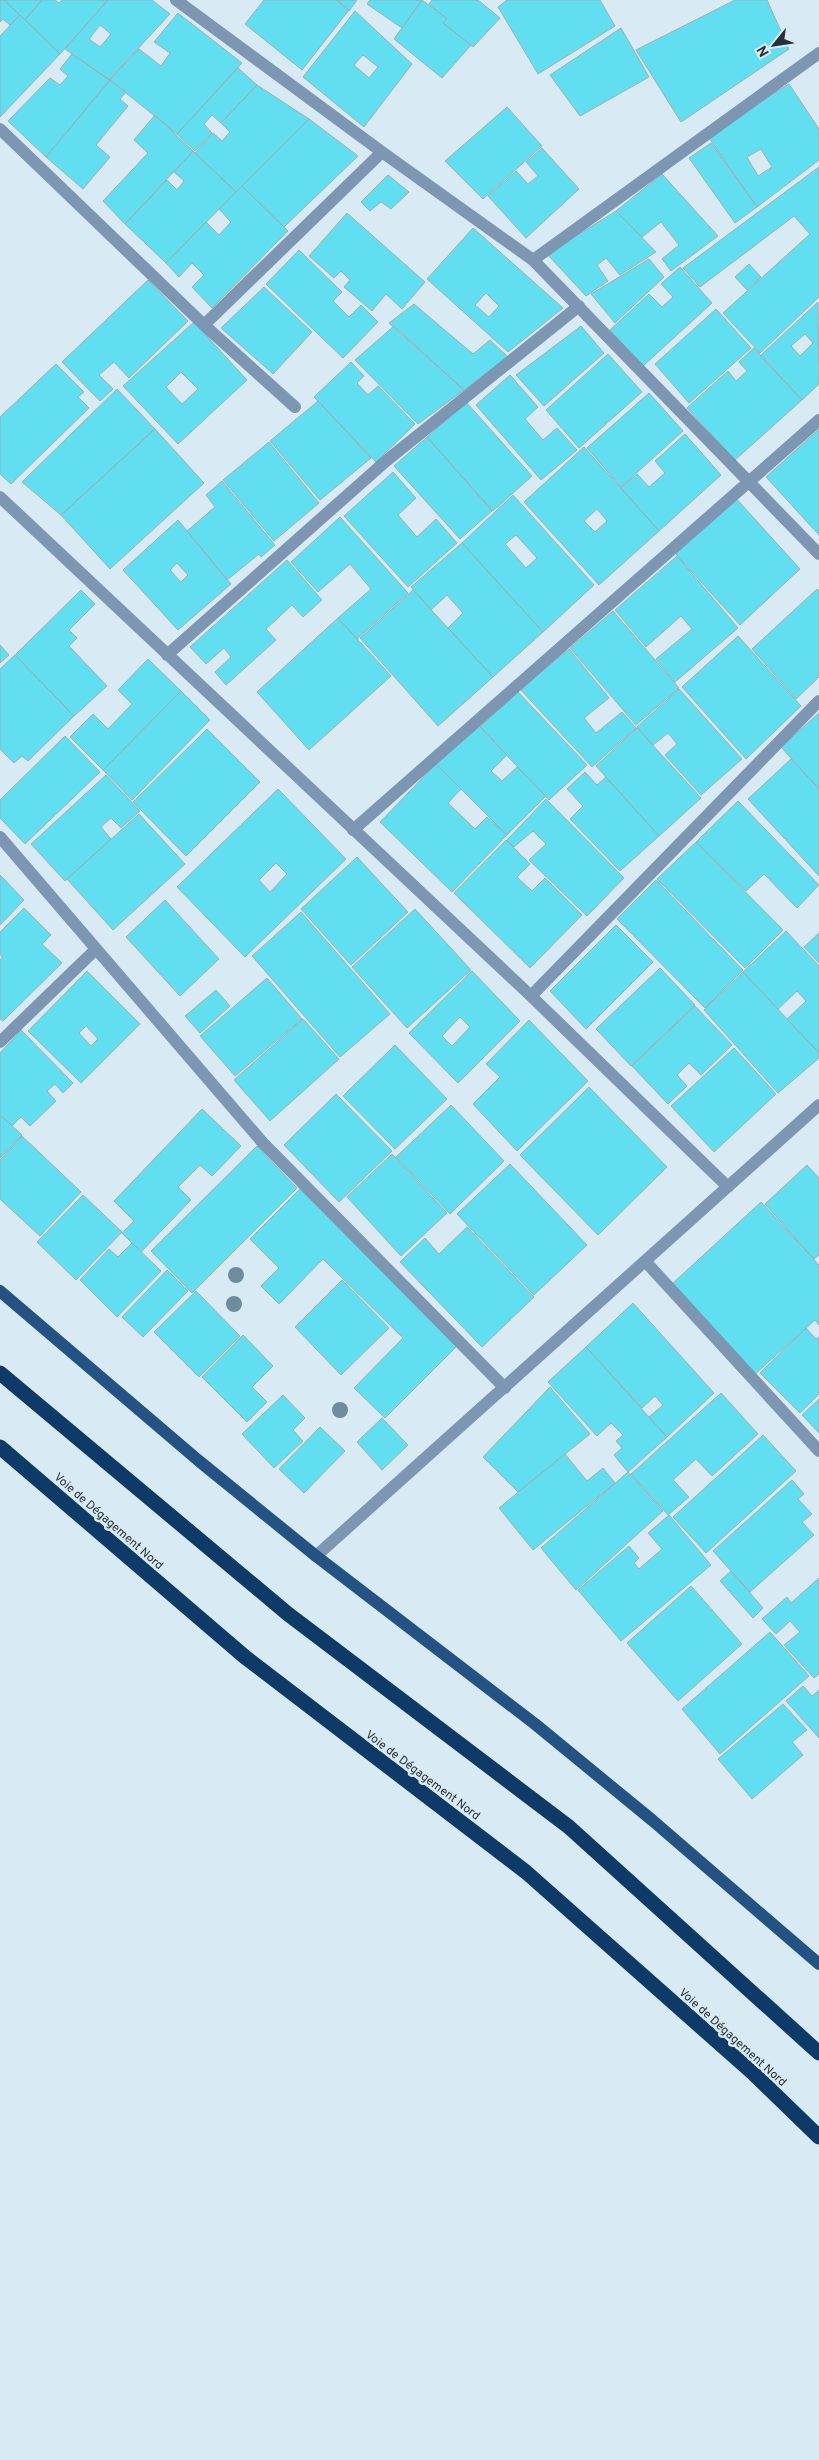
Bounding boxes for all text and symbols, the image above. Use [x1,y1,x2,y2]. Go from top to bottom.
north arrow [749,20,799,70]
text: N [754,42,774,59]
street label: Voie de Dégagement Nord [50,1470,166,1574]
street label: Voie de Dégagement Nord [362,1727,483,1824]
street label: Voie de Dégagement Nord [675,1985,790,2091]

